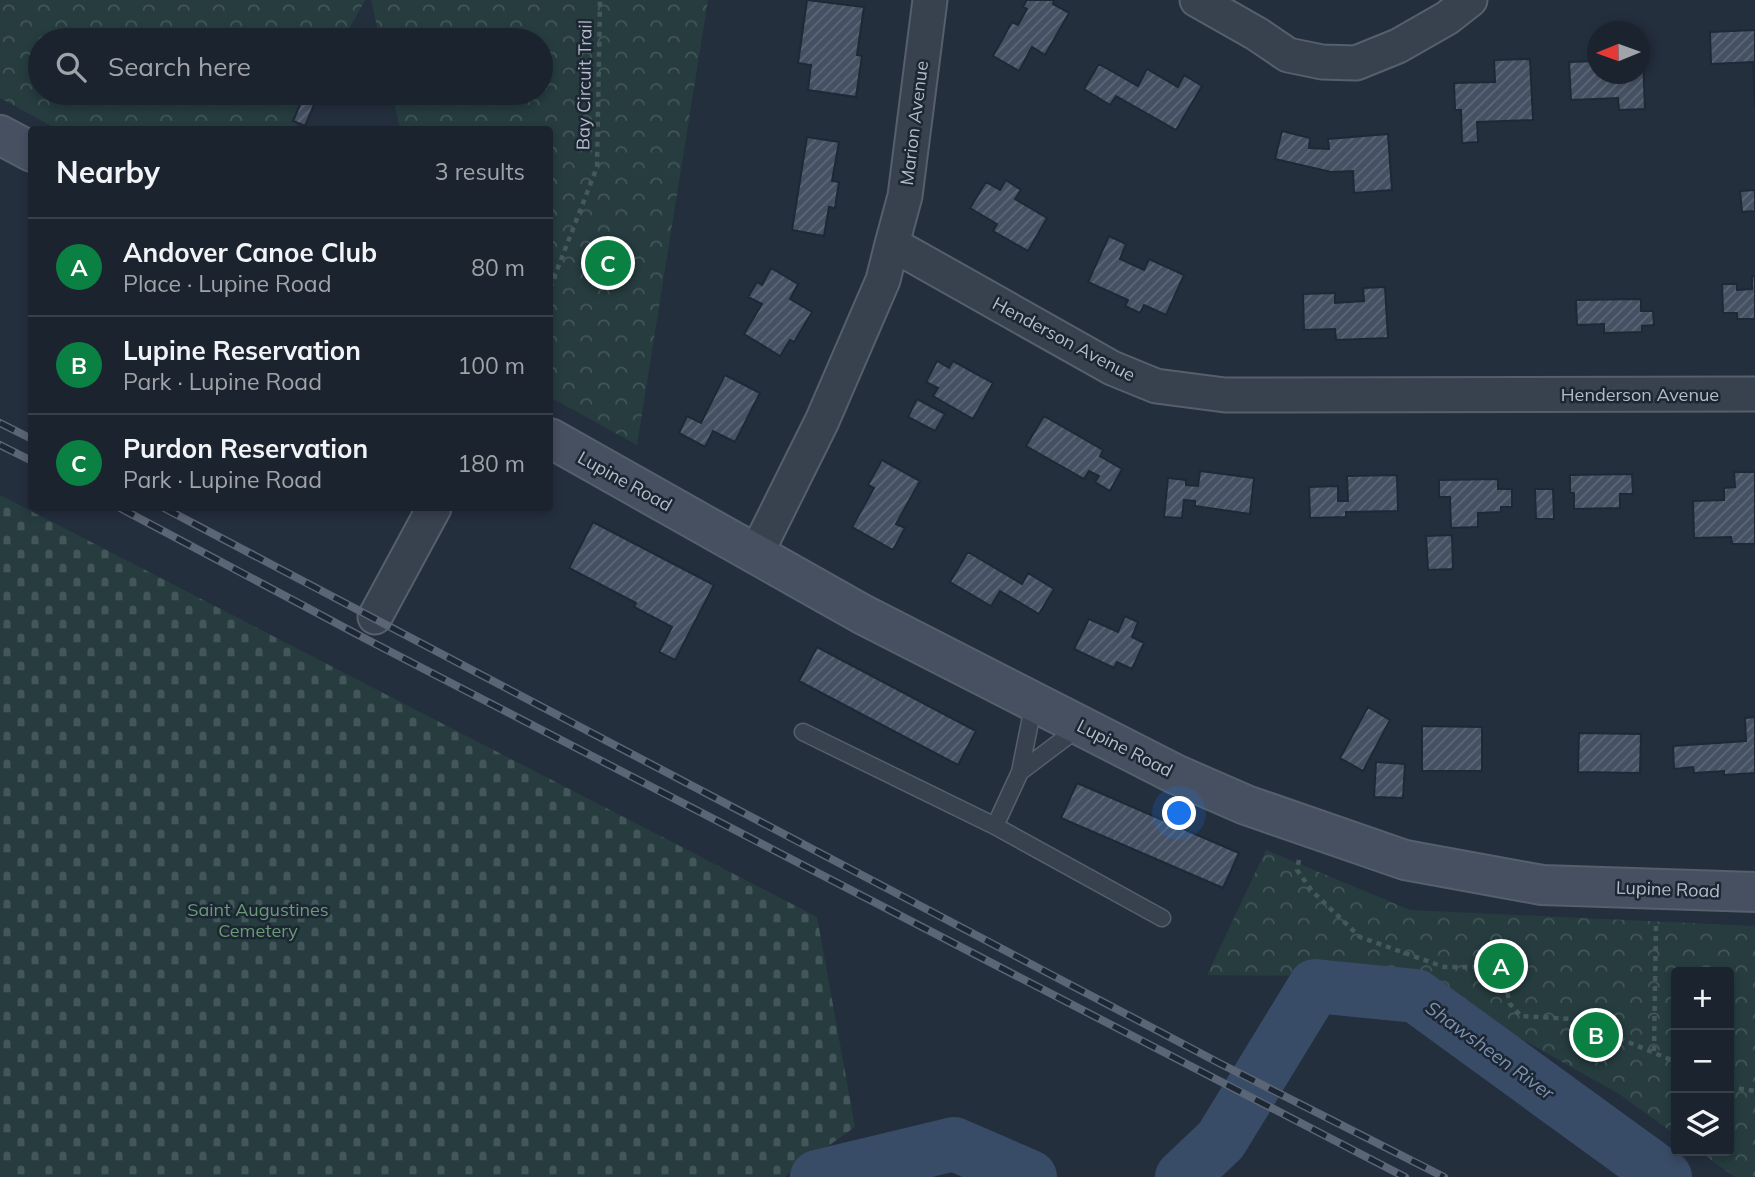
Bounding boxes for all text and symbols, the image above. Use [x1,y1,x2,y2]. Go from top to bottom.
street label: Bay Circuit Trail [571,20,597,150]
north arrow [1587,21,1650,84]
search box [28,28,553,105]
icon: search [52,48,90,86]
text: Search here [108,50,251,83]
street label: Marion Avenue [895,59,933,187]
text: Nearby [56,153,160,191]
text: 3 results [435,157,525,186]
text: Andover Canoe Club [123,236,377,269]
pin: C [585,237,631,289]
text: A [70,253,88,282]
text: 80 m [471,253,525,282]
text: Place · Lupine Road [123,269,331,298]
street label: Henderson Avenue [989,292,1139,386]
text: Lupine Reservation [123,334,361,367]
text: B [71,351,87,380]
text: 100 m [457,351,525,380]
text: Park · Lupine Road [123,367,322,396]
street label: Henderson Avenue [1561,383,1719,406]
text: Purdon Reservation [123,432,368,465]
street label: Lupine Road [574,446,676,516]
text: C [71,449,87,478]
text: 180 m [457,449,525,478]
text: Park · Lupine Road [123,465,322,494]
street label: Lupine Road [1073,714,1177,782]
your location [1162,796,1196,830]
street label: Lupine Road [1615,876,1721,902]
park label: Saint Augustines Cemetery [187,898,329,942]
pin: A [1478,940,1524,992]
map controls [1671,967,1734,1156]
button: + [1671,967,1734,1030]
water label: Shawsheen River [1421,995,1560,1105]
pin: B [1573,1009,1619,1061]
button: − [1671,1030,1734,1093]
button: layers [1671,1093,1734,1156]

